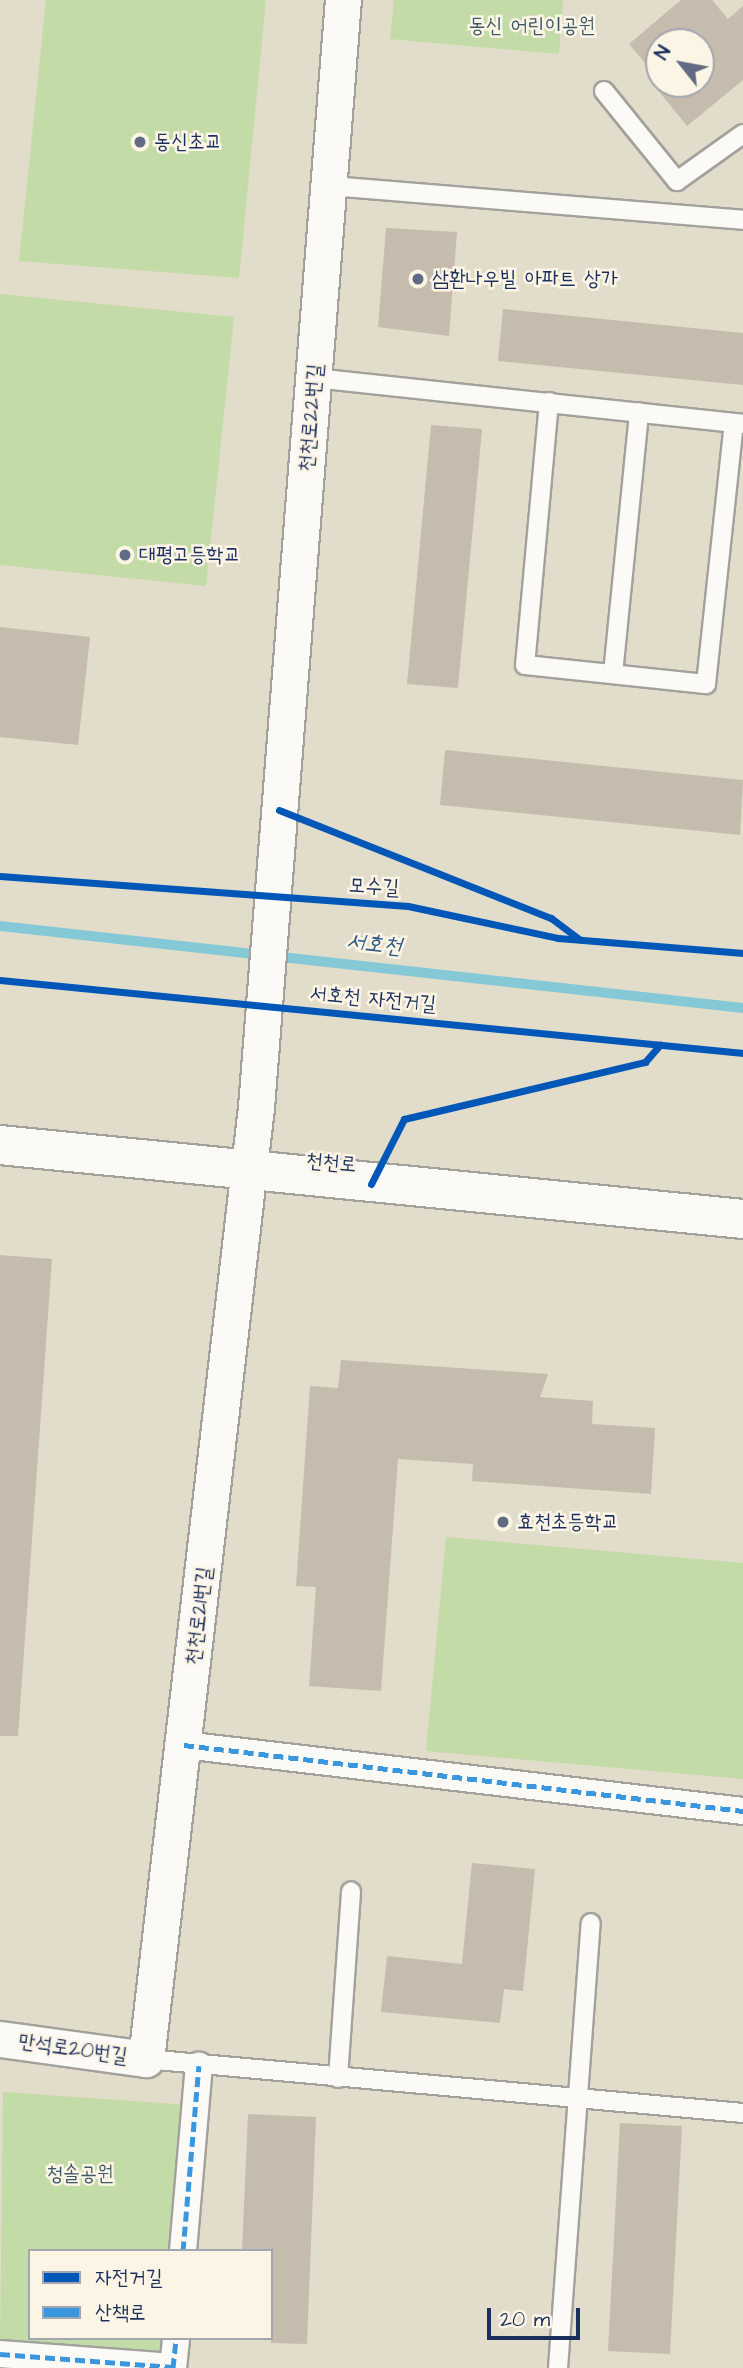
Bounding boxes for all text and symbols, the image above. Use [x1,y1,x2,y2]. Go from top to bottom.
park label: 동신 어린이공원 [469,13,595,39]
north arrow [645,28,715,98]
text: N [649,41,678,65]
place label: 동신초교 [154,129,222,155]
marker: 동신초교 [132,134,148,150]
place label: 삼환나우빌 아파트 상가 [432,266,618,292]
marker: 삼환나우빌 아파트 상가 [410,271,426,287]
street label: 천천로22번길 [294,363,328,473]
place label: 대평고등학교 [139,542,240,568]
marker: 대평고등학교 [117,547,133,563]
street label: 모수길 [348,873,400,901]
water label: 서호천 [345,927,403,961]
street label: 서호천 자전거길 [309,981,437,1017]
street label: 천천로 [305,1148,357,1178]
place label: 효천초등학교 [517,1509,618,1535]
marker: 효천초등학교 [495,1514,511,1530]
street label: 천천로21번길 [180,1565,218,1667]
street label: 만석로20번길 [17,2029,129,2069]
park label: 청솔공원 [46,2161,114,2187]
legend [28,2249,273,2340]
text: 자전거길 [95,2263,163,2292]
scale bar [491,2294,584,2338]
text: 산책로 [95,2298,146,2327]
text: 20 m [500,2305,550,2334]

